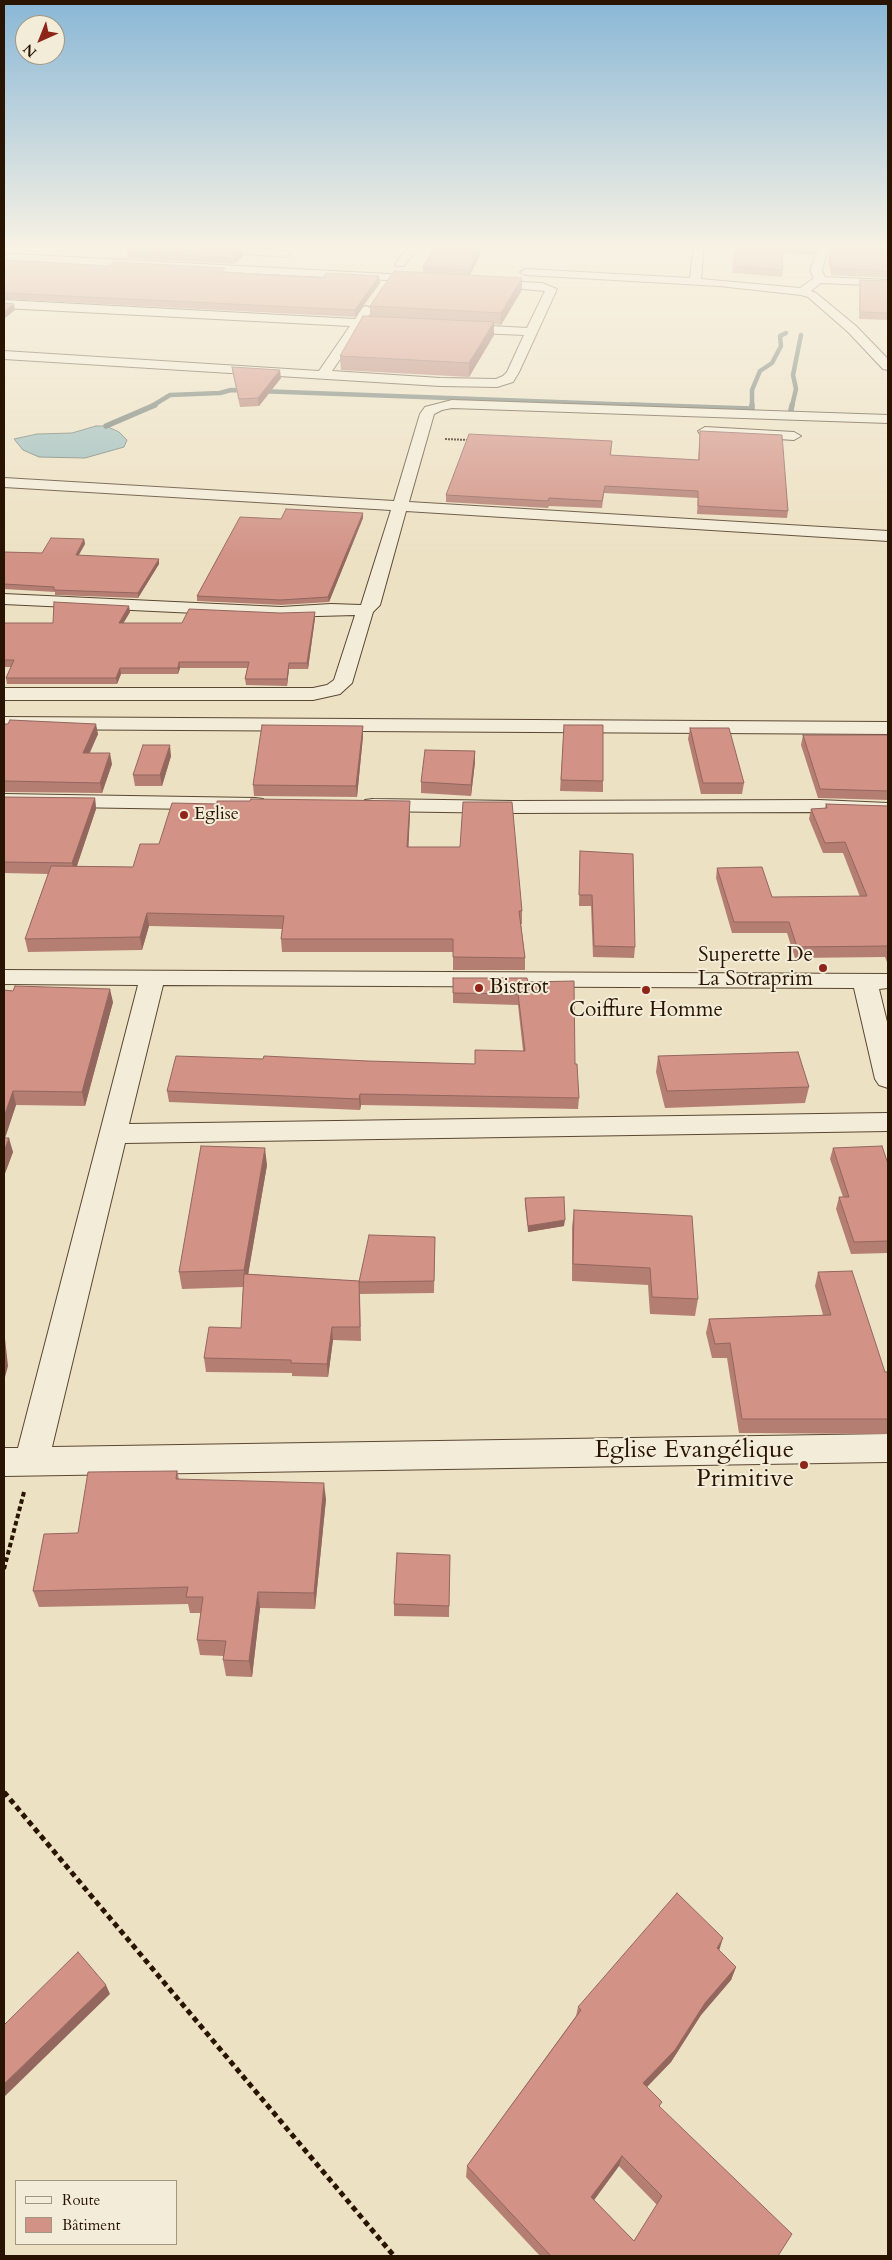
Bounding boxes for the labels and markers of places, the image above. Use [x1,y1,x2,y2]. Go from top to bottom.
place label: Eglise [194,804,239,826]
marker: Eglise [178,809,190,821]
place label: Superette De La Sotraprim [698,943,813,993]
marker: Superette De La Sotraprim [817,962,829,974]
place label: Bistrot [489,975,548,1001]
marker: Bistrot [473,982,485,994]
marker: Coiffure Homme [640,984,652,996]
place label: Coiffure Homme [569,998,723,1024]
place label: Eglise Evangélique Primitive [594,1436,794,1495]
marker: Eglise Evangélique Primitive [798,1459,810,1471]

